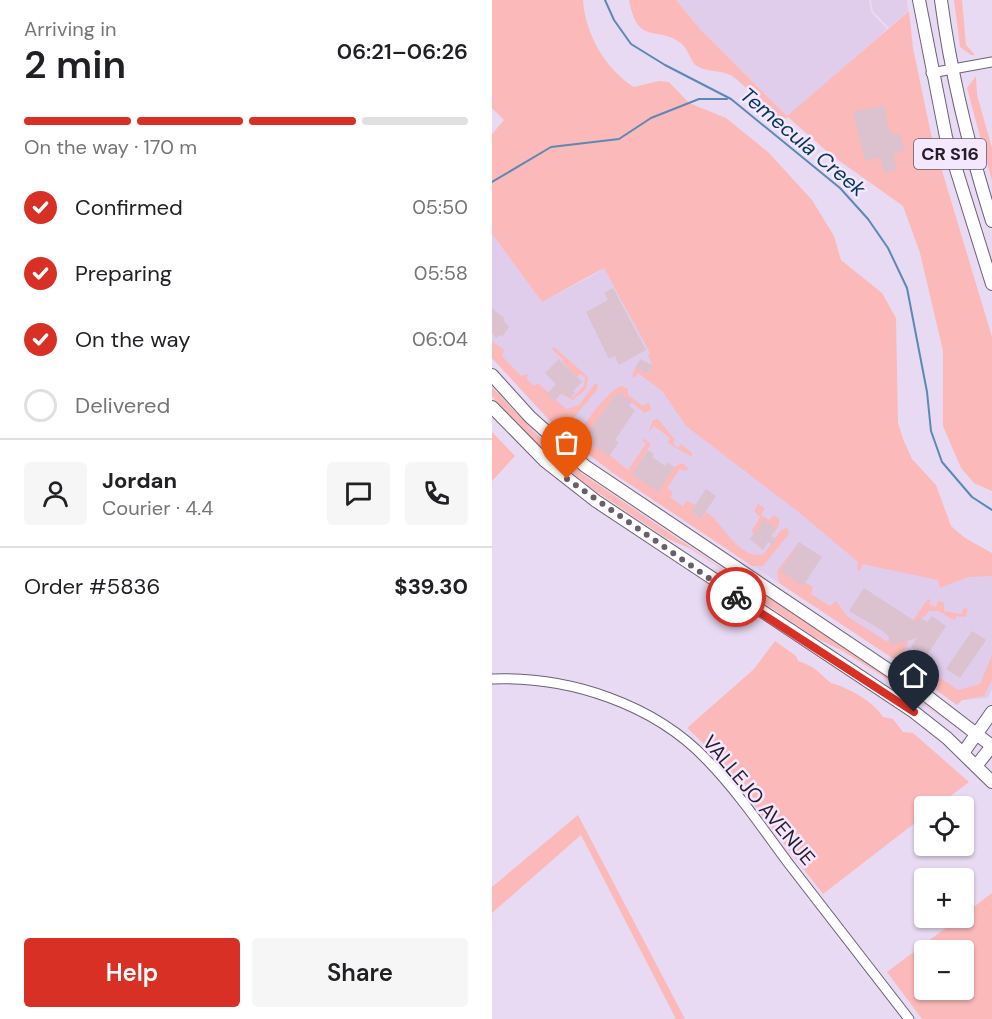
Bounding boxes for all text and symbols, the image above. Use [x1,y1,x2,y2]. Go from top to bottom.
text: Arriving in [24,16,116,42]
text: 06:21–06:26 [337,37,468,66]
text: 2 min [24,39,126,90]
water label: Temecula Creek [734,81,872,203]
text: On the way · 170 m [24,134,197,160]
road number: CR S16 [914,139,986,169]
icon: check [24,191,57,224]
text: Confirmed [75,193,183,222]
text: 05:50 [412,194,468,220]
icon: check [24,257,57,290]
text: Preparing [75,259,172,288]
text: 05:58 [414,260,468,286]
icon: check [24,323,57,356]
text: On the way [75,325,190,354]
text: 06:04 [412,326,468,352]
text: Delivered [75,391,170,420]
pin [541,417,592,479]
icon: bag [550,426,583,459]
button: person [24,462,87,525]
button: chat [327,462,390,525]
button: phone [405,462,468,525]
text: Jordan [102,466,177,495]
text: Courier · 4.4 [102,495,213,521]
courier [706,567,766,627]
text: Order #5836 [24,572,160,601]
text: $39.30 [394,572,468,601]
icon: bike [720,581,753,614]
pin [888,650,939,712]
icon: home [897,659,930,692]
street label: VALLEJO AVENUE [697,730,821,870]
map controls [914,796,974,1000]
button: locate [914,796,974,856]
button: + [914,868,974,928]
button: Help [24,938,240,1007]
button: Share [252,938,468,1007]
button: − [914,940,974,1000]

